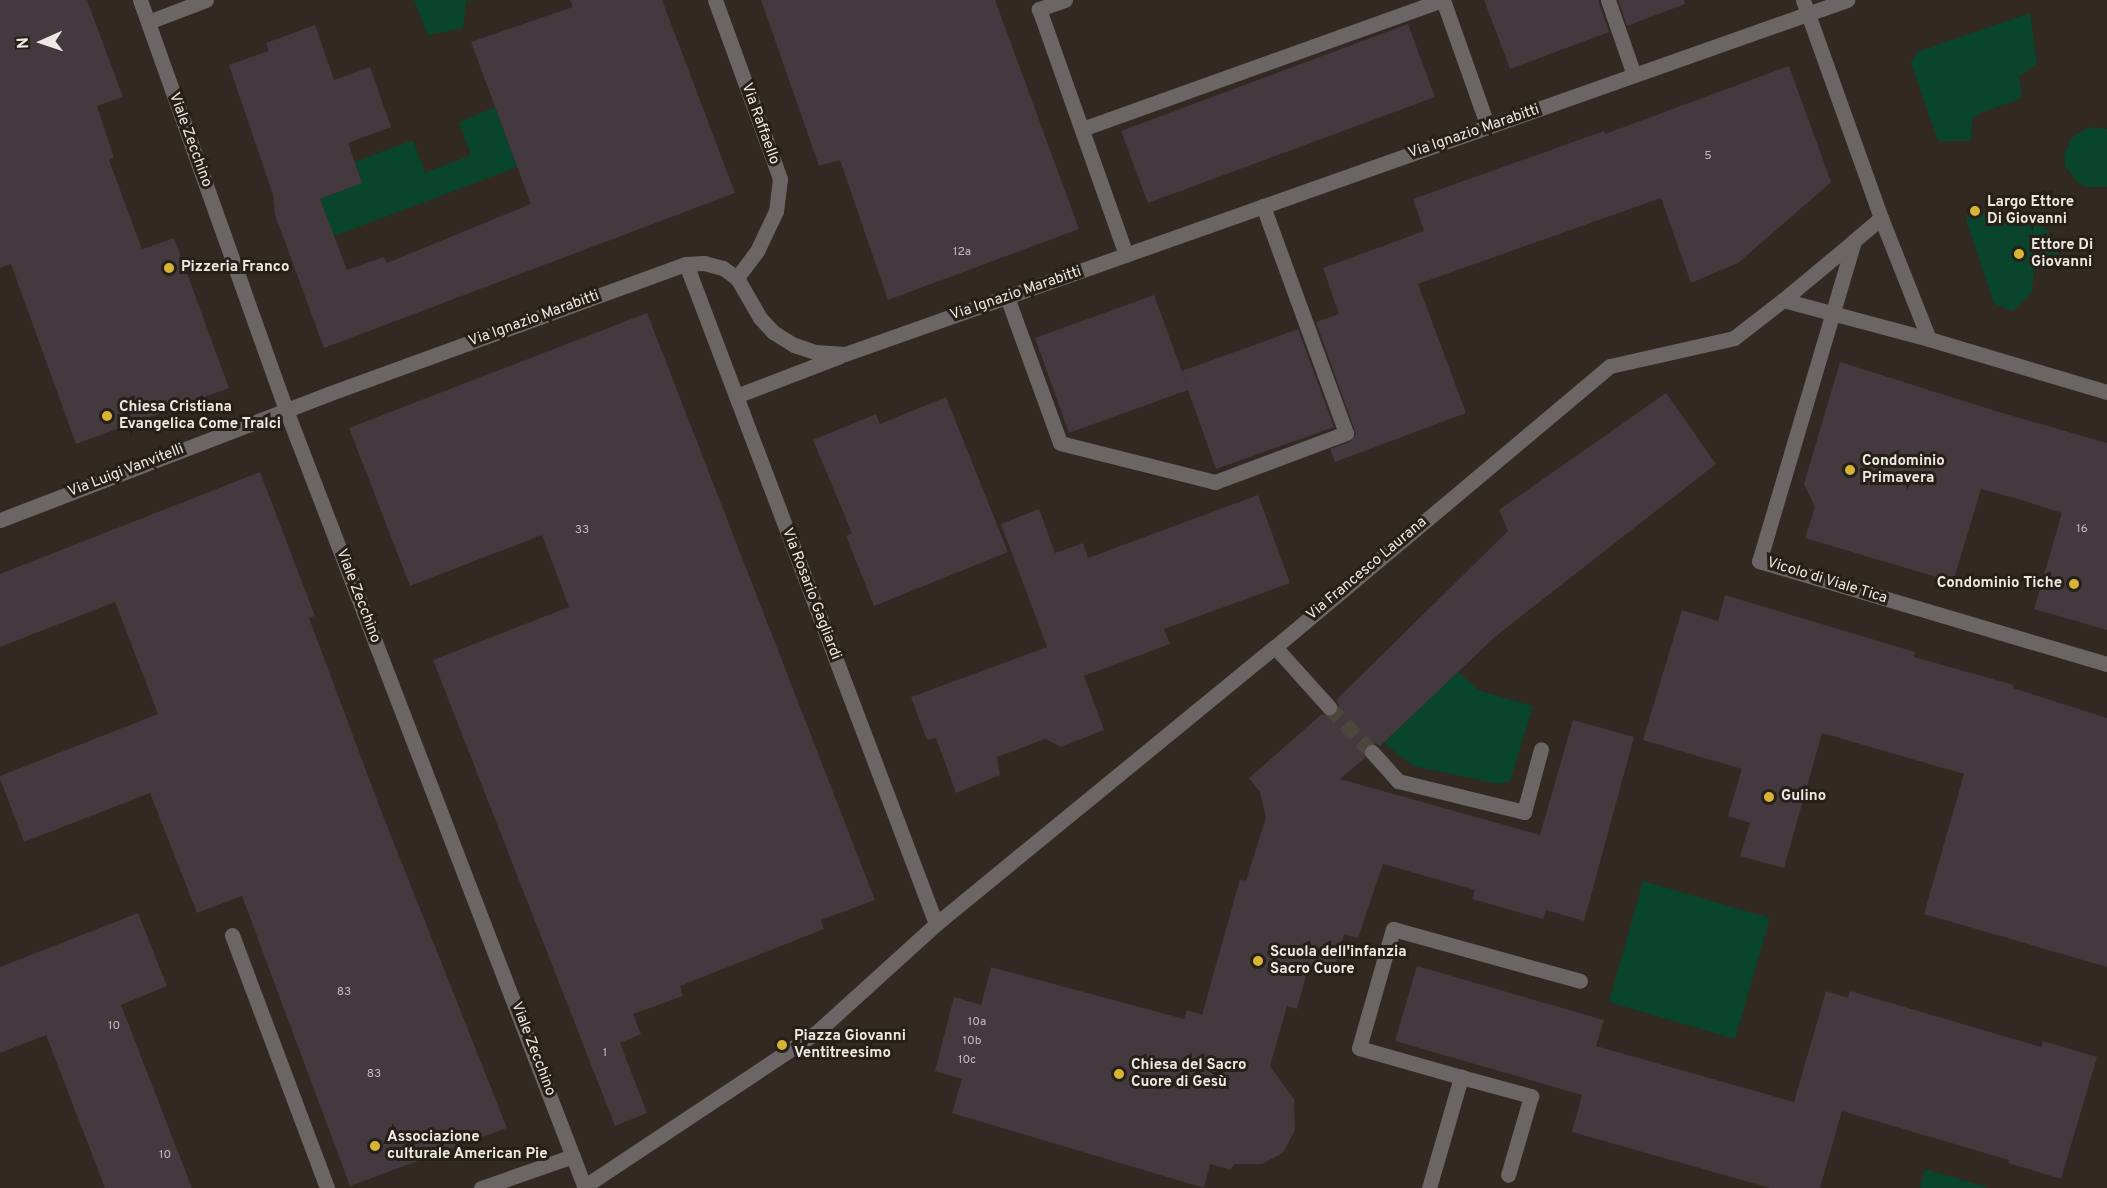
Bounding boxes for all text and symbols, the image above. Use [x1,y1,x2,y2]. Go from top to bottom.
north arrow [12,12,72,72]
text: N [14,37,34,49]
street label: Via Raffaello [737,81,783,167]
street label: Viale Zecchino [165,90,215,190]
street label: Via Ignazio Marabitti [1406,101,1542,163]
house number: 5 [1704,150,1712,164]
place label: Largo Ettore Di Giovanni [1987,193,2074,228]
marker: Largo Ettore Di Giovanni [1968,204,1982,218]
place label: Ettore Di Giovanni [2031,236,2093,271]
house number: 12a [953,246,971,260]
marker: Ettore Di Giovanni [2012,247,2026,261]
place label: Pizzeria Franco [181,259,289,277]
marker: Pizzeria Franco [162,261,176,275]
street label: Via Ignazio Marabitti [948,263,1084,325]
street label: Via Ignazio Marabitti [466,287,602,351]
place label: Chiesa Cristiana Evangelica Come Tralci [119,398,281,433]
marker: Chiesa Cristiana Evangelica Come Tralci [100,409,114,423]
street label: Via Luigi Vanvitelli [65,440,187,502]
place label: Condominio Primavera [1862,452,1945,487]
marker: Condominio Primavera [1843,463,1857,477]
street label: Via Francesco Laurana [1303,513,1431,625]
house number: 16 [2076,523,2088,537]
house number: 33 [575,524,589,538]
street label: Via Rosario Gagliardi [778,526,844,662]
street label: Viale Zecchino [332,546,384,646]
street label: Vicolo di Viale Tica [1764,554,1890,608]
place label: Condominio Tiche [1937,575,2062,593]
marker: Condominio Tiche [2067,577,2081,591]
place label: Gulino [1781,788,1826,806]
marker: Gulino [1762,790,1776,804]
place label: Scuola dell'infanzia Sacro Cuore [1270,943,1407,978]
marker: Scuola dell'infanzia Sacro Cuore [1251,954,1265,968]
house number: 83 [337,986,351,1000]
street label: Viale Zecchino [507,999,559,1099]
house number: 10a [968,1016,986,1030]
house number: 10 [108,1020,120,1034]
place label: Piazza Giovanni Ventitreesimo [794,1027,906,1062]
house number: 10b [963,1035,981,1049]
marker: Piazza Giovanni Ventitreesimo [775,1038,789,1052]
house number: 1 [603,1047,607,1061]
house number: 10c [958,1054,976,1068]
place label: Chiesa del Sacro Cuore di Gesù [1131,1056,1246,1091]
marker: Chiesa del Sacro Cuore di Gesù [1112,1067,1126,1081]
house number: 83 [367,1068,381,1082]
place label: Associazione culturale American Pie [387,1128,548,1163]
marker: Associazione culturale American Pie [368,1139,382,1153]
house number: 10 [159,1149,171,1163]

